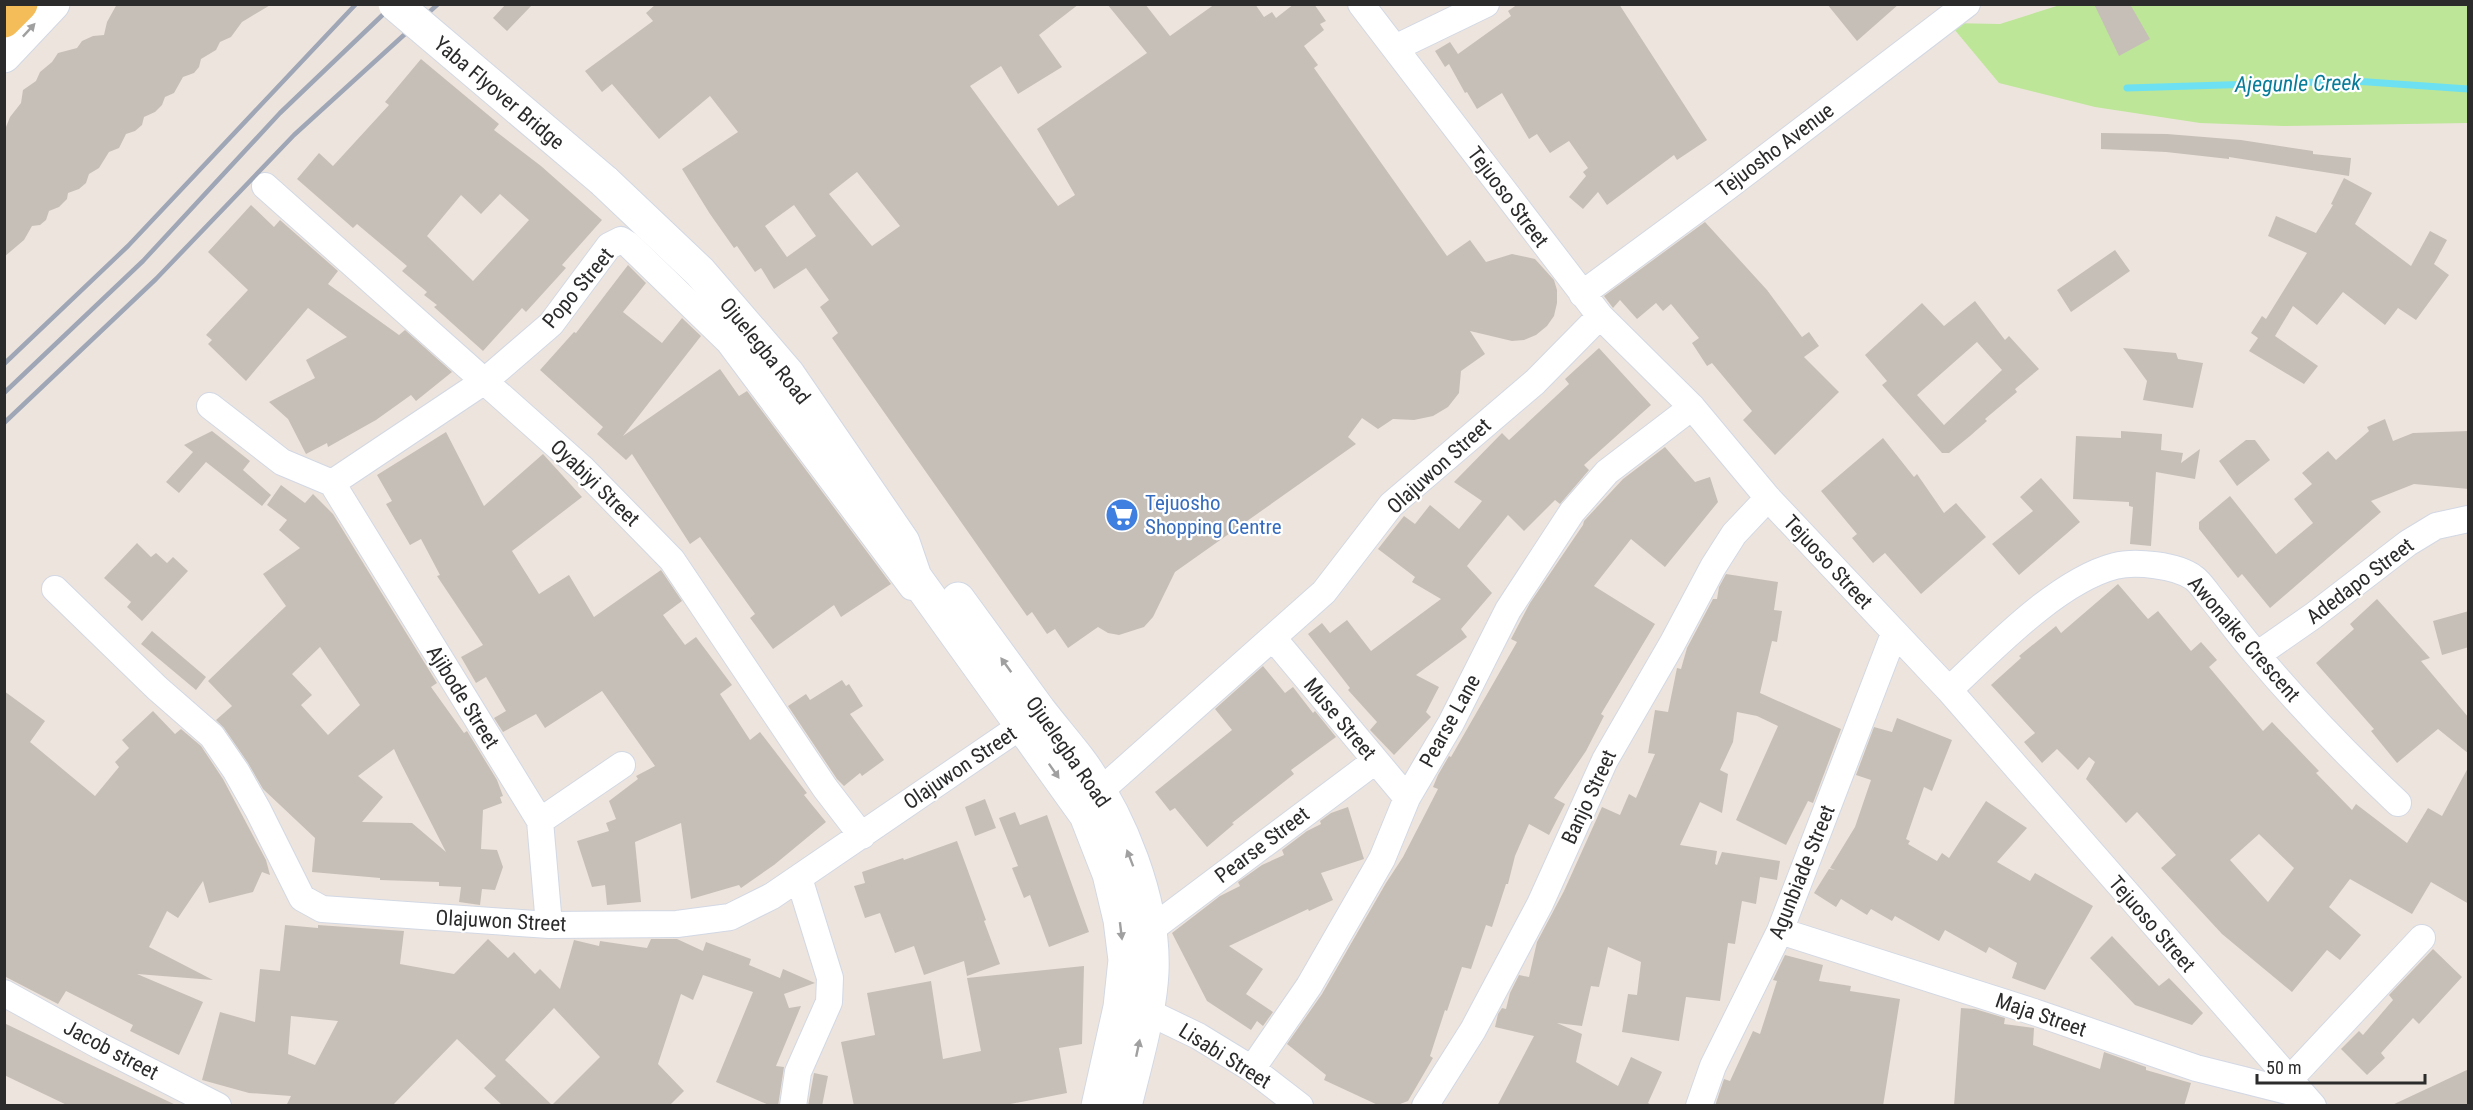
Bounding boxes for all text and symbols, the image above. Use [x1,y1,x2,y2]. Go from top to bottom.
one-way arrow [21,24,35,38]
street label: Yaba Flyover Bridge [429,32,569,155]
water label: Ajegunle Creek [2234,70,2362,97]
street label: Tejuosho Avenue [1712,98,1839,202]
street label: Tejuoso Street [1463,142,1553,252]
street label: Popo Street [538,243,618,333]
street label: Ojuelegba Road [715,293,815,409]
street label: Olajuwon Street [1382,413,1496,519]
street label: Oyabiyi Street [546,435,644,531]
place label: Tejuosho Shopping Centre [1145,491,1282,539]
supermarket icon: Tejuosho Shopping Centre [1104,497,1140,533]
street label: Tejuoso Street [1779,510,1877,614]
street label: Adedapo Street [2302,533,2418,629]
street label: Awonaike Crescent [2183,571,2305,707]
street label: Ajibode Street [422,641,504,753]
one-way arrow [1001,658,1013,673]
street label: Pearse Lane [1415,670,1485,771]
street label: Muse Street [1299,673,1381,765]
street label: Ojuelegba Road [1021,692,1115,812]
street label: Olajuwon Street [899,721,1021,815]
street label: Banjo Street [1557,746,1621,848]
one-way arrow [1048,762,1060,778]
street label: Pearse Street [1210,802,1314,888]
street label: Agunbiade Street [1764,802,1840,942]
one-way arrow [1125,848,1135,866]
street label: Tejuoso Street [2104,871,2200,977]
street label: Olajuwon Street [435,906,567,936]
one-way arrow [1116,921,1126,940]
street label: Maja Street [1992,988,2090,1042]
street label: Jacob street [60,1015,162,1085]
street label: Lisabi Street [1175,1018,1275,1094]
one-way arrow [1134,1039,1143,1058]
scale bar [2257,1047,2425,1085]
text: 50 m [2266,1057,2301,1078]

